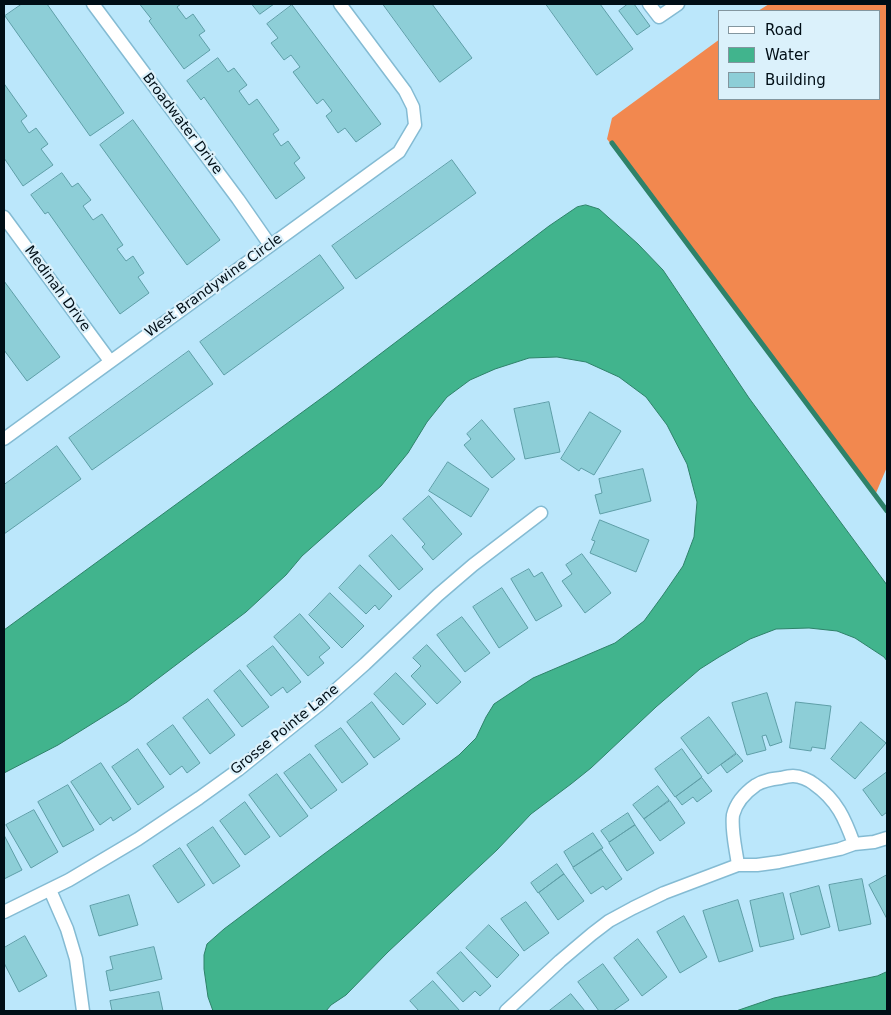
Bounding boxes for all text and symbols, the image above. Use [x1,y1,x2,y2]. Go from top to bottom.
legend [718,10,881,100]
text: Road [765,21,803,39]
text: Water [765,46,809,64]
street label: Broadwater Drive [138,70,226,178]
text: Building [765,71,826,89]
street label: West Brandywine Circle [142,231,286,341]
street label: Medinah Drive [20,243,94,335]
street label: Grosse Pointe Lane [228,681,342,779]

